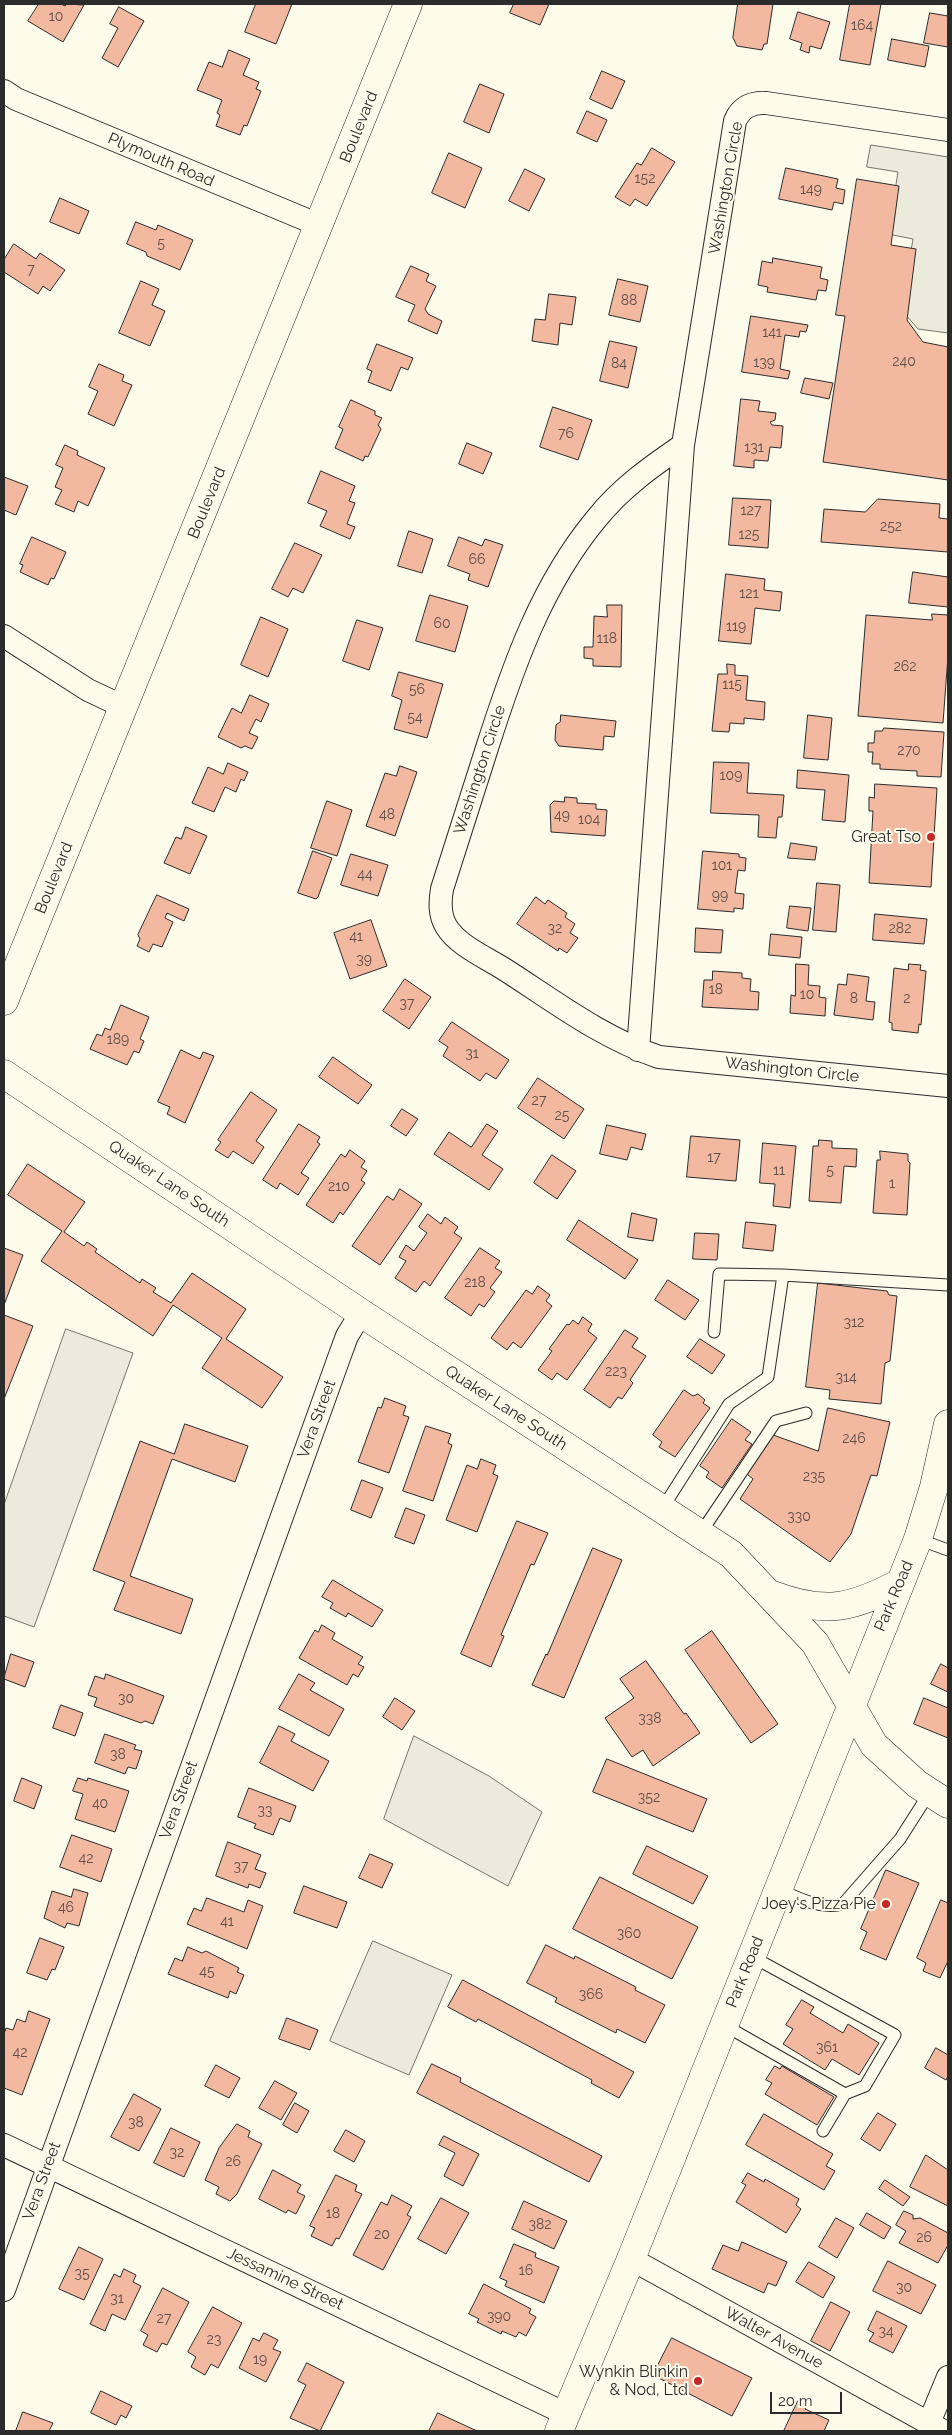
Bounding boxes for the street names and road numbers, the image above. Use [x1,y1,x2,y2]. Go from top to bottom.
street label: Boulevard [336,88,382,166]
street label: Washington Circle [705,120,747,256]
street label: Plymouth Road [105,129,217,191]
street label: Boulevard [184,464,230,542]
street label: Washington Circle [450,703,510,837]
street label: Boulevard [31,839,77,917]
street label: Washington Circle [724,1053,860,1087]
street label: Quaker Lane South [105,1136,233,1232]
street label: Quaker Lane South [441,1361,571,1455]
street label: Vera Street [294,1377,340,1461]
street label: Park Road [870,1558,918,1634]
street label: Vera Street [156,1758,202,1842]
street label: Park Road [722,1934,768,2010]
street label: Vera Street [19,2139,65,2223]
street label: Jessamine Street [224,2244,346,2314]
street label: Walter Avenue [721,2303,827,2373]

